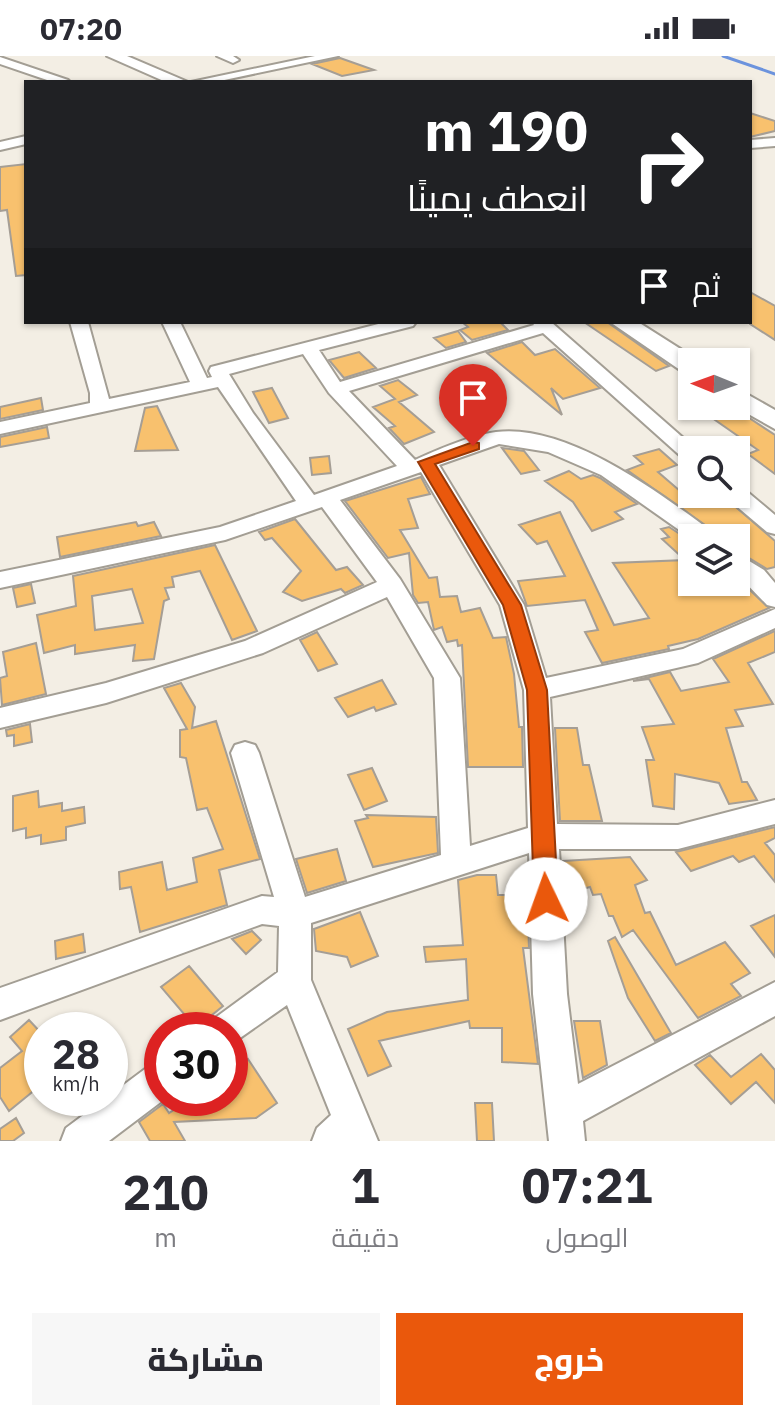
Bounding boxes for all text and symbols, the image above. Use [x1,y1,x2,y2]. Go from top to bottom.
text: 07:20 [40,9,122,48]
text: 190 m [424,94,588,166]
icon: right [616,112,720,216]
text: انعطف يمينًا [407,174,588,221]
icon: arrive [632,264,676,308]
text: ثم [692,266,720,305]
north arrow [678,348,750,420]
map controls [678,348,750,596]
pin [439,364,507,446]
icon: arrive [451,376,495,420]
button: search [678,436,750,508]
button: layers [678,524,750,596]
position arrow [504,857,588,941]
speed limit sign: 30 [144,1012,248,1116]
text: 28 [52,1028,100,1080]
text: km/h [52,1070,100,1097]
text: 1 [351,1154,380,1216]
text: 07:21 [521,1154,653,1216]
text: 210 [123,1161,209,1223]
text: m [154,1220,177,1254]
text: دقيقة [331,1220,399,1254]
text: الوصول [546,1220,628,1254]
button: مشاركة [32,1313,380,1405]
button: خروج [396,1313,743,1405]

